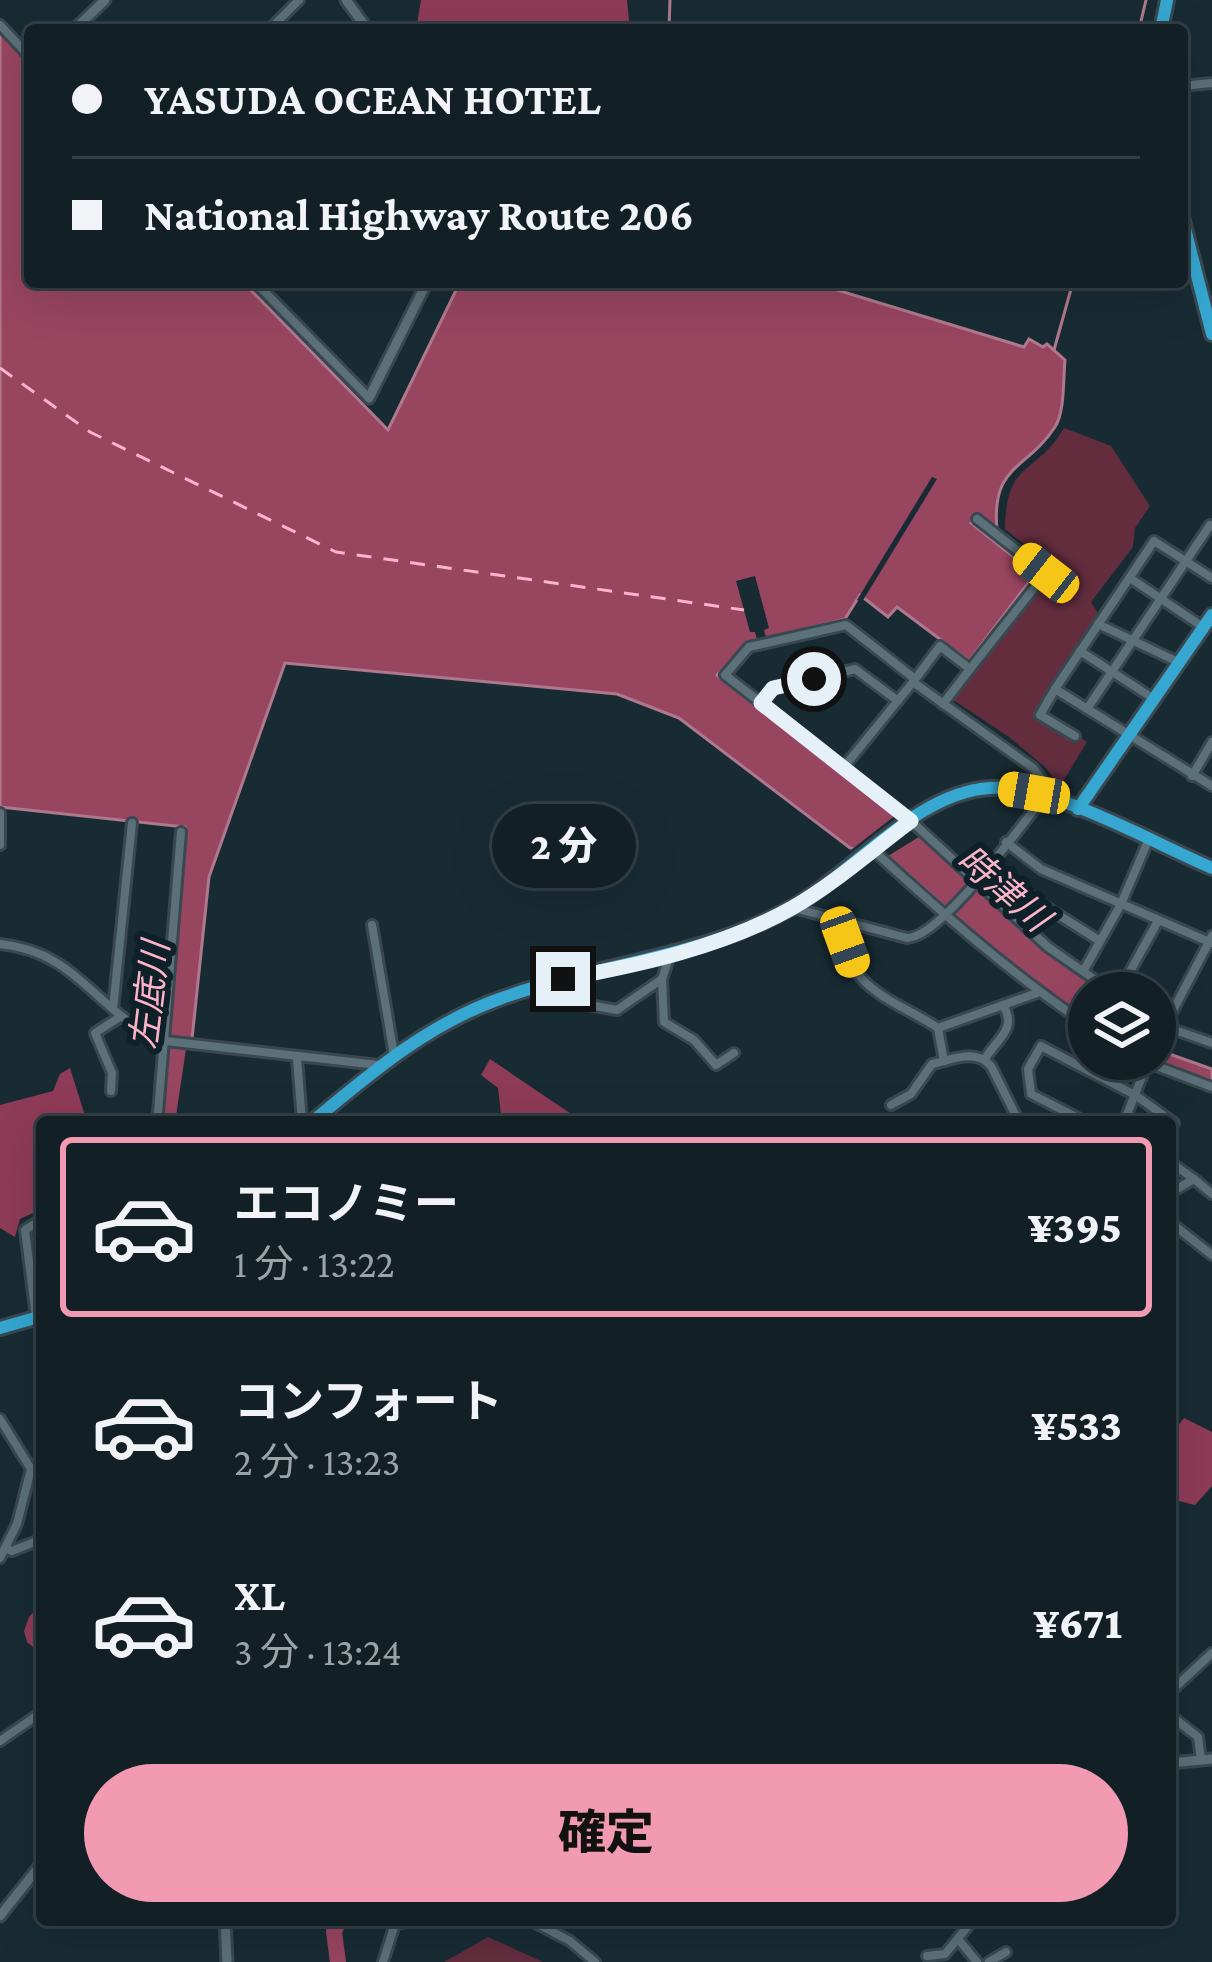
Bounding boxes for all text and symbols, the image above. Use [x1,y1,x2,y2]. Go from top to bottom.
text: YASUDA OCEAN HOTEL [144,74,601,124]
text: National Highway Route 206 [144,190,694,240]
car [1007,537,1085,609]
route start [787,652,841,706]
car [995,769,1073,817]
callout: 2 分 [491,805,635,889]
text: 2 分 [531,824,598,867]
water label: 時津川 [949,838,1060,942]
car [816,902,874,982]
water label: 左底川 [124,935,177,1051]
route end [536,952,590,1006]
map controls [1068,972,1176,1080]
button: layers [1068,972,1176,1080]
icon: car [90,1173,198,1281]
text: エコノミー [234,1179,459,1229]
text: ¥395 [1028,1202,1122,1252]
text: 1 分 · 13:22 [234,1242,395,1285]
icon: car [90,1371,198,1479]
text: コンフォート [234,1377,503,1427]
text: ¥533 [1031,1400,1122,1450]
text: 2 分 · 13:23 [234,1440,400,1483]
icon: car [90,1569,198,1677]
text: XL [234,1570,285,1620]
text: ¥671 [1033,1598,1122,1648]
text: 3 分 · 13:24 [234,1630,402,1673]
button: 確定 [84,1764,1128,1902]

